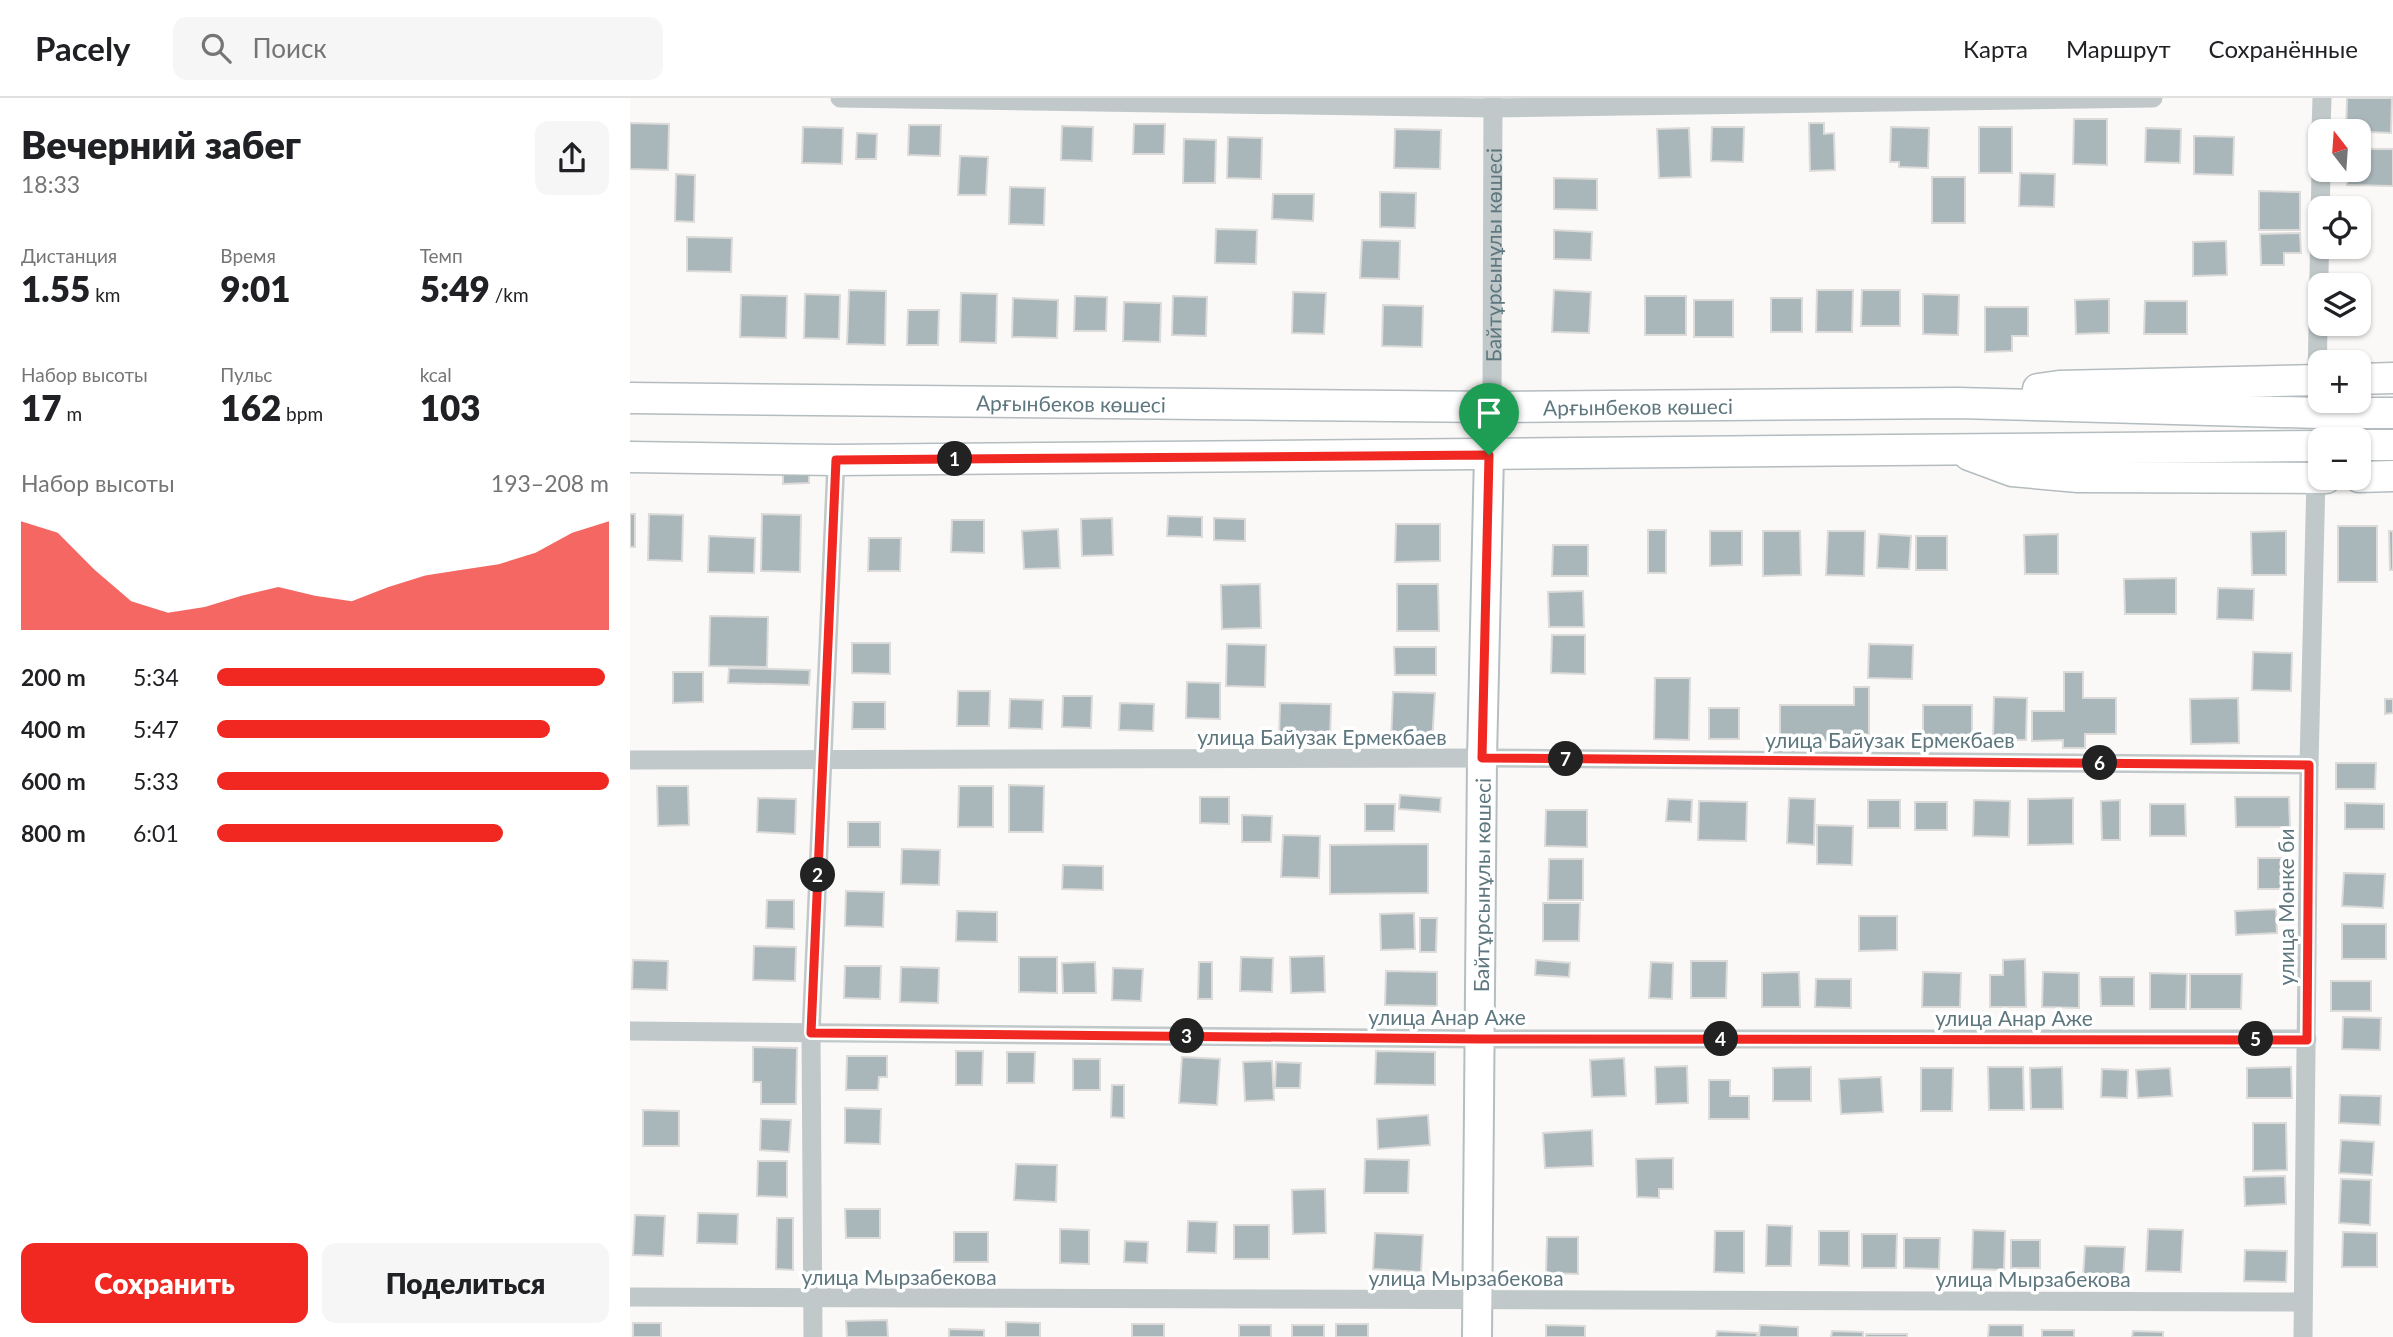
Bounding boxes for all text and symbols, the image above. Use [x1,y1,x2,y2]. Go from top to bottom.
search box [173,17,663,80]
text: Pacely [35,28,131,68]
icon: search [197,29,235,67]
text: Поиск [253,32,327,64]
text: Карта [1963,34,2028,63]
text: Маршрут [2066,34,2171,63]
text: Сохранённые [2209,34,2358,63]
north arrow [2308,119,2371,182]
map controls [2308,119,2371,490]
text: Вечерний забег [21,121,301,167]
button: share [535,121,609,195]
street label: Байтұрсынұлы көшесі [1480,148,1505,362]
text: 18:33 [21,170,80,198]
button: locate [2308,196,2371,259]
text: Дистанция [21,244,117,267]
text: Время [220,244,276,267]
text: Темп [420,244,463,267]
text: 1.55 [21,267,90,309]
text: 9:01 [220,267,291,309]
text: 5:49 [420,267,490,309]
button: layers [2308,273,2371,336]
text: km [90,283,120,306]
text: /km [490,283,529,306]
button: + [2308,350,2371,413]
text: Набор высоты [21,363,148,386]
text: Пульс [220,363,272,386]
text: kcal [420,363,452,386]
pin [1459,383,1519,455]
text: 17 [21,386,62,428]
text: 162 [220,386,281,428]
text: 103 [420,386,481,428]
street label: Арғынбеков көшесі [976,389,1166,416]
street label: Арғынбеков көшесі [1543,392,1733,419]
icon: arrive [1470,394,1508,432]
text: m [62,402,82,425]
text: bpm [281,402,323,425]
button: − [2308,427,2371,490]
pin: 1 [938,442,972,476]
text: 1 [949,447,960,470]
text: Набор высоты [21,469,175,497]
text: 193–208 m [491,469,609,497]
text: 200 m [21,663,86,691]
text: 5:34 [133,663,179,691]
text: 400 m [21,715,86,743]
text: 5:47 [133,715,179,743]
street label: улица Байузак Ермекбаев [1197,724,1447,749]
street label: улица Байузак Ермекбаев [1765,727,2015,752]
pin: 7 [1548,742,1584,776]
pin: 6 [2082,746,2118,780]
text: 7 [1560,747,1571,770]
text: 6 [2094,751,2105,774]
text: 600 m [21,767,86,795]
text: 5:33 [133,767,179,795]
street label: Байтұрсынұлы көшесі [1467,778,1494,992]
text: 800 m [21,819,86,847]
text: 6:01 [133,819,179,847]
street label: улица Монке би [2273,829,2298,985]
pin: 2 [800,858,836,892]
text: 2 [812,863,823,886]
street label: улица Анар Аже [1368,1004,1526,1029]
street label: улица Анар Аже [1935,1005,2093,1030]
pin: 3 [1170,1018,1204,1054]
pin: 4 [1704,1021,1738,1056]
pin: 5 [2238,1021,2274,1056]
text: 3 [1181,1024,1192,1047]
text: 4 [1715,1027,1726,1050]
text: 5 [2250,1027,2261,1050]
button: Сохранить [21,1243,308,1323]
button: Поделиться [322,1243,609,1323]
street label: улица Мырзабекова [801,1264,997,1289]
street label: улица Мырзабекова [1368,1265,1564,1290]
street label: улица Мырзабекова [1935,1266,2131,1291]

